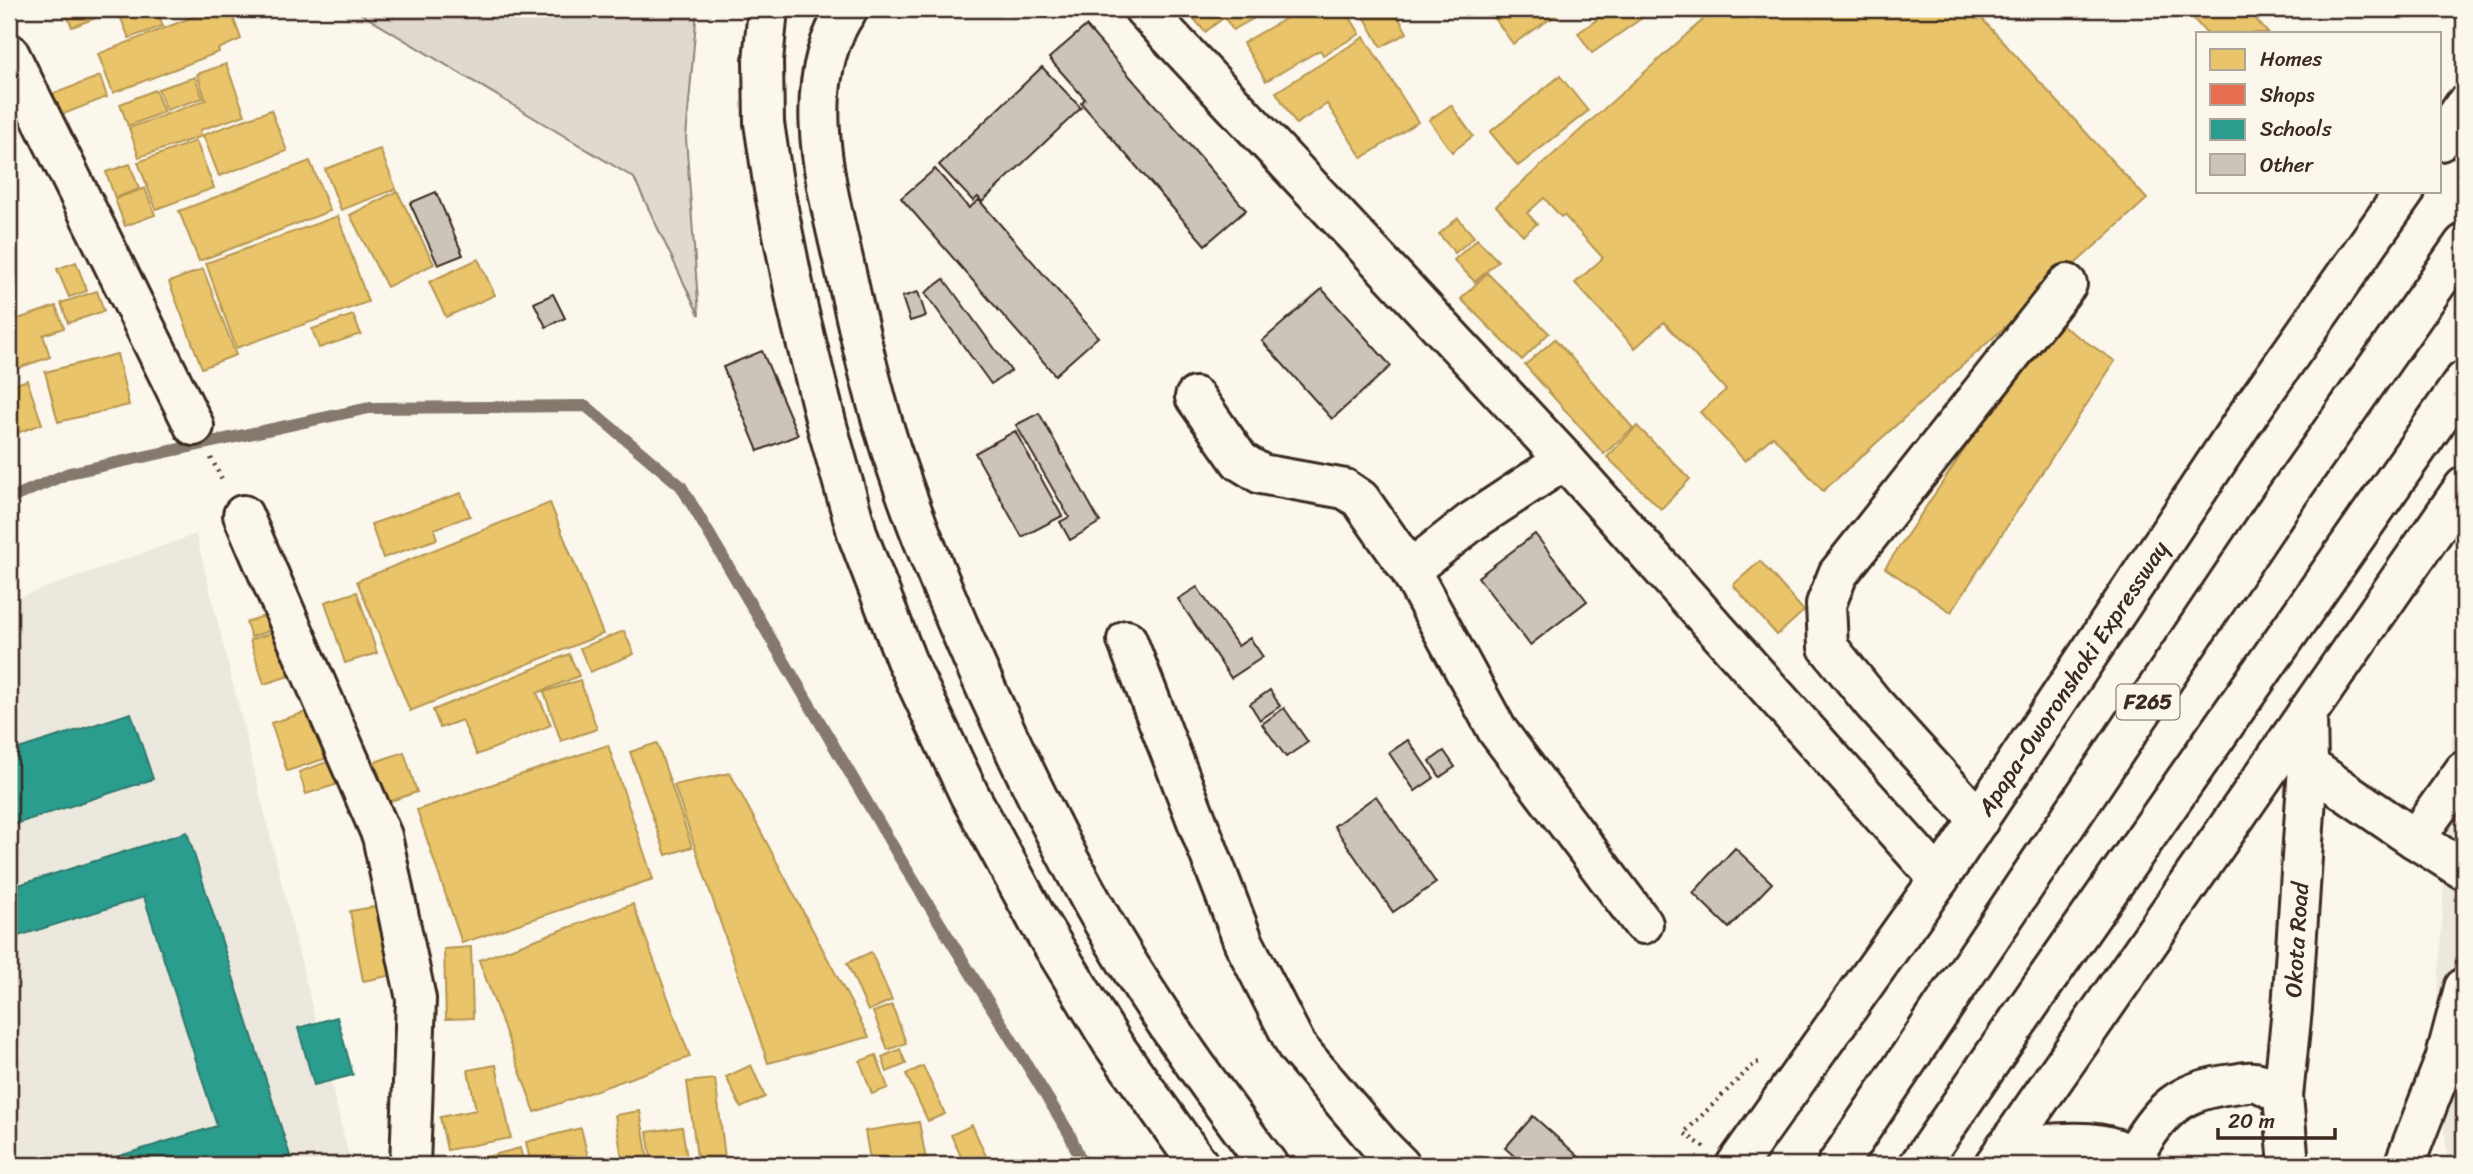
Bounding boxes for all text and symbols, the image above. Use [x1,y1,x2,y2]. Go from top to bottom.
legend [2196,32,2442,192]
text: Homes [2260,40,2322,78]
text: Shops [2260,76,2315,114]
text: Schools [2260,110,2332,148]
text: Other [2260,146,2315,184]
street label: Apapa-Oworonshoki Expressway [1965,532,2180,825]
road number: F265 [2116,684,2180,720]
street label: Okota Road [2272,879,2321,999]
scale bar [2218,1097,2335,1141]
text: 20 m [2228,1102,2275,1140]

